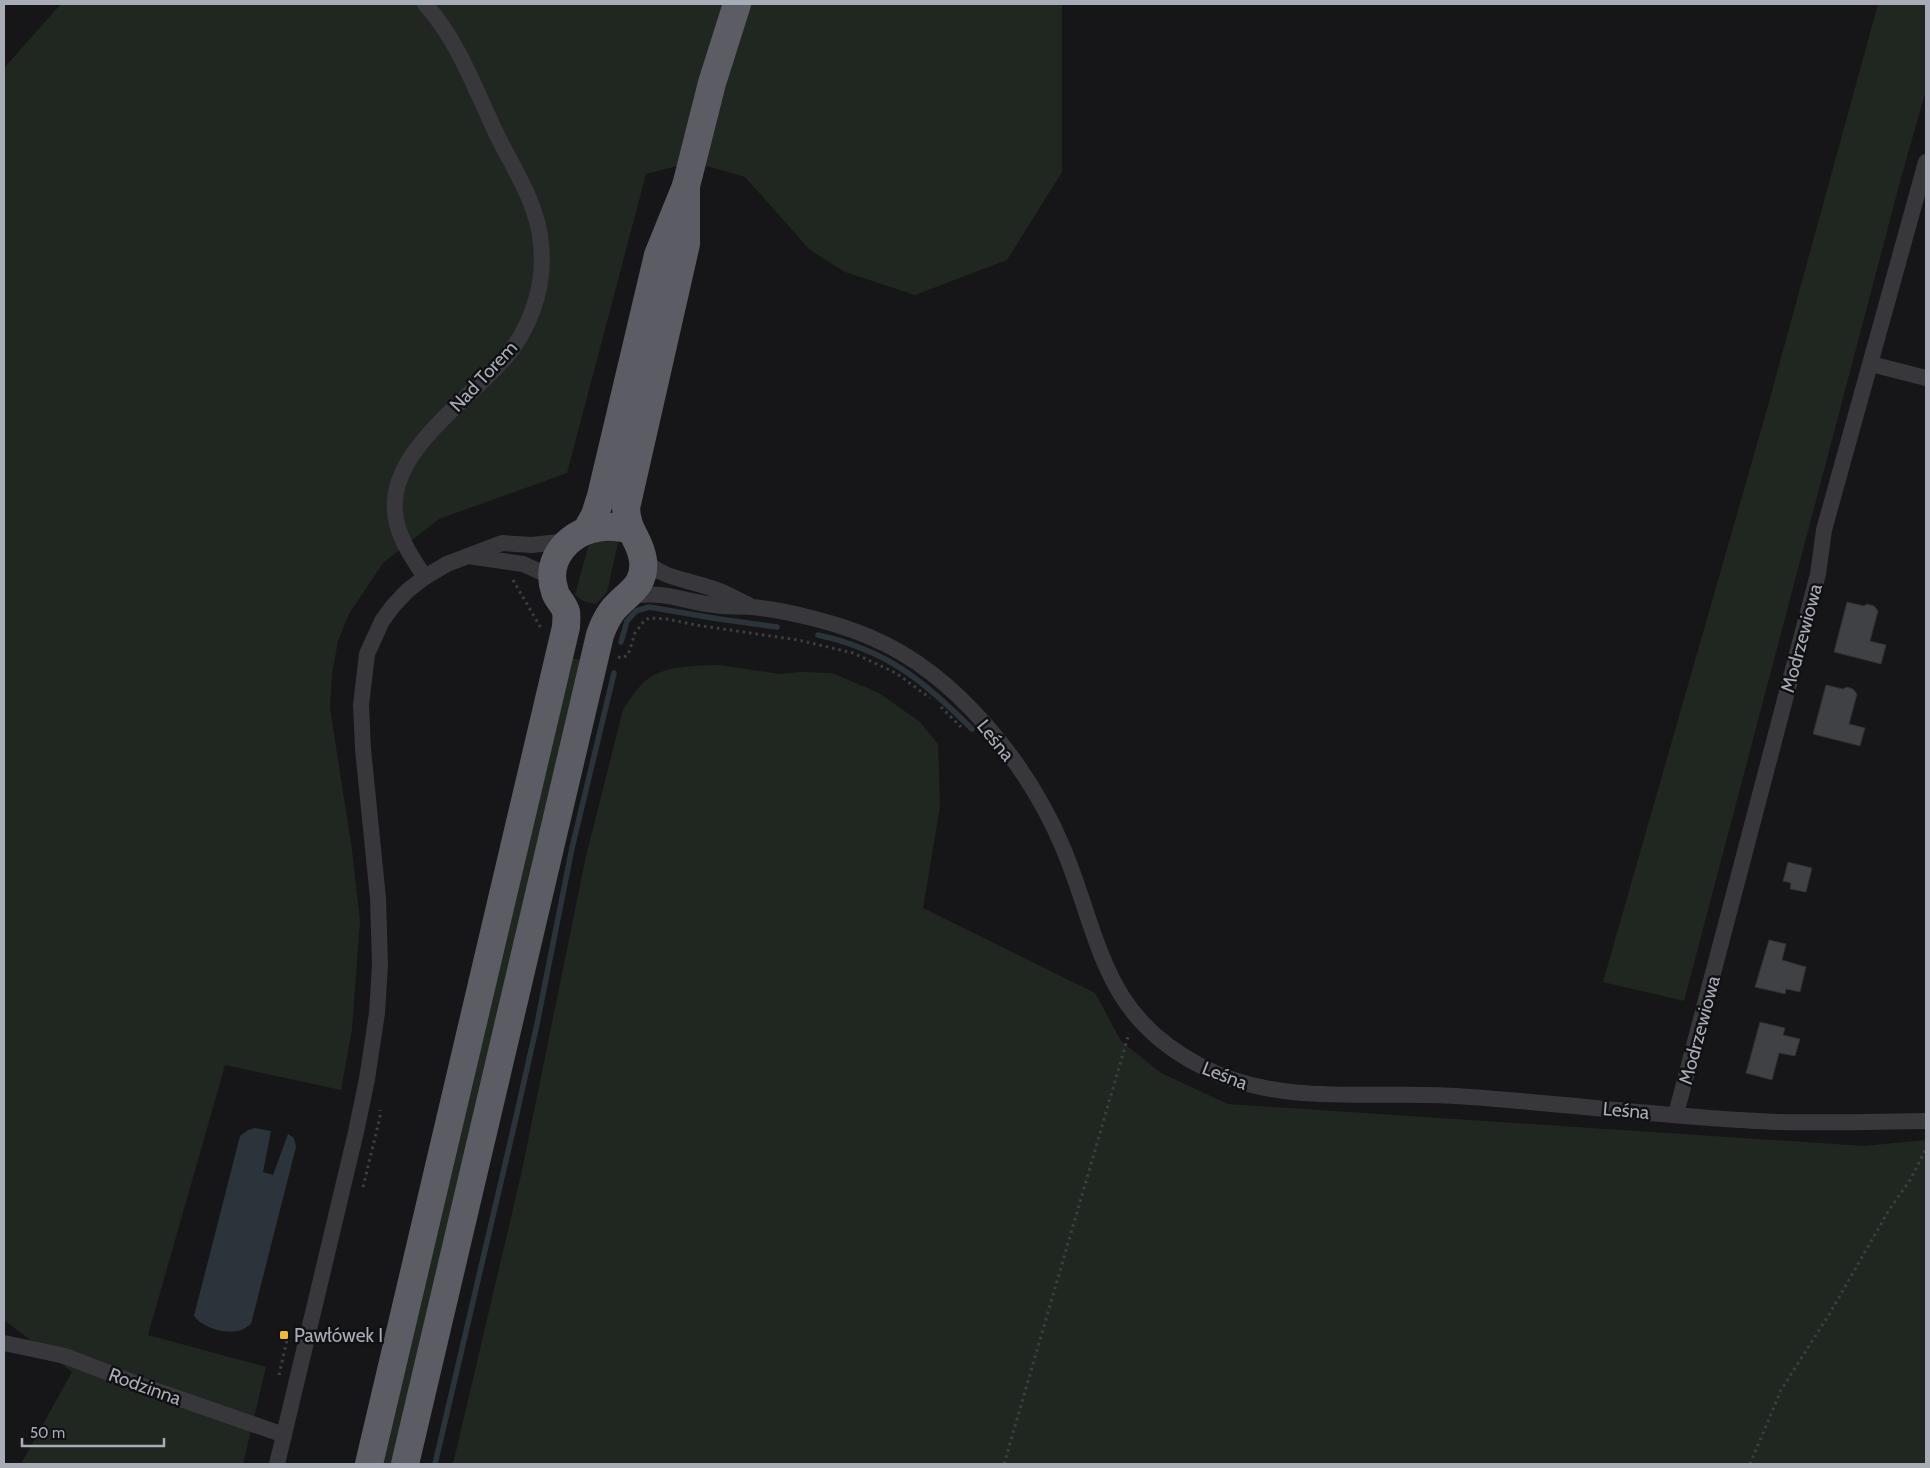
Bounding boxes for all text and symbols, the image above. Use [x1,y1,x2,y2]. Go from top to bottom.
street label: Nad Torem [445,336,522,416]
street label: Modrzewiowa [1776,581,1827,695]
street label: Leśna [972,715,1019,766]
street label: Modrzewiowa [1674,973,1725,1087]
street label: Leśna [1199,1056,1251,1095]
street label: Leśna [1602,1097,1650,1124]
place label: Pawłówek I [294,1324,383,1347]
marker: Pawłówek I [278,1329,290,1341]
street label: Rodzinna [105,1363,184,1410]
scale bar [22,1416,165,1448]
text: 50 m [30,1424,65,1442]

